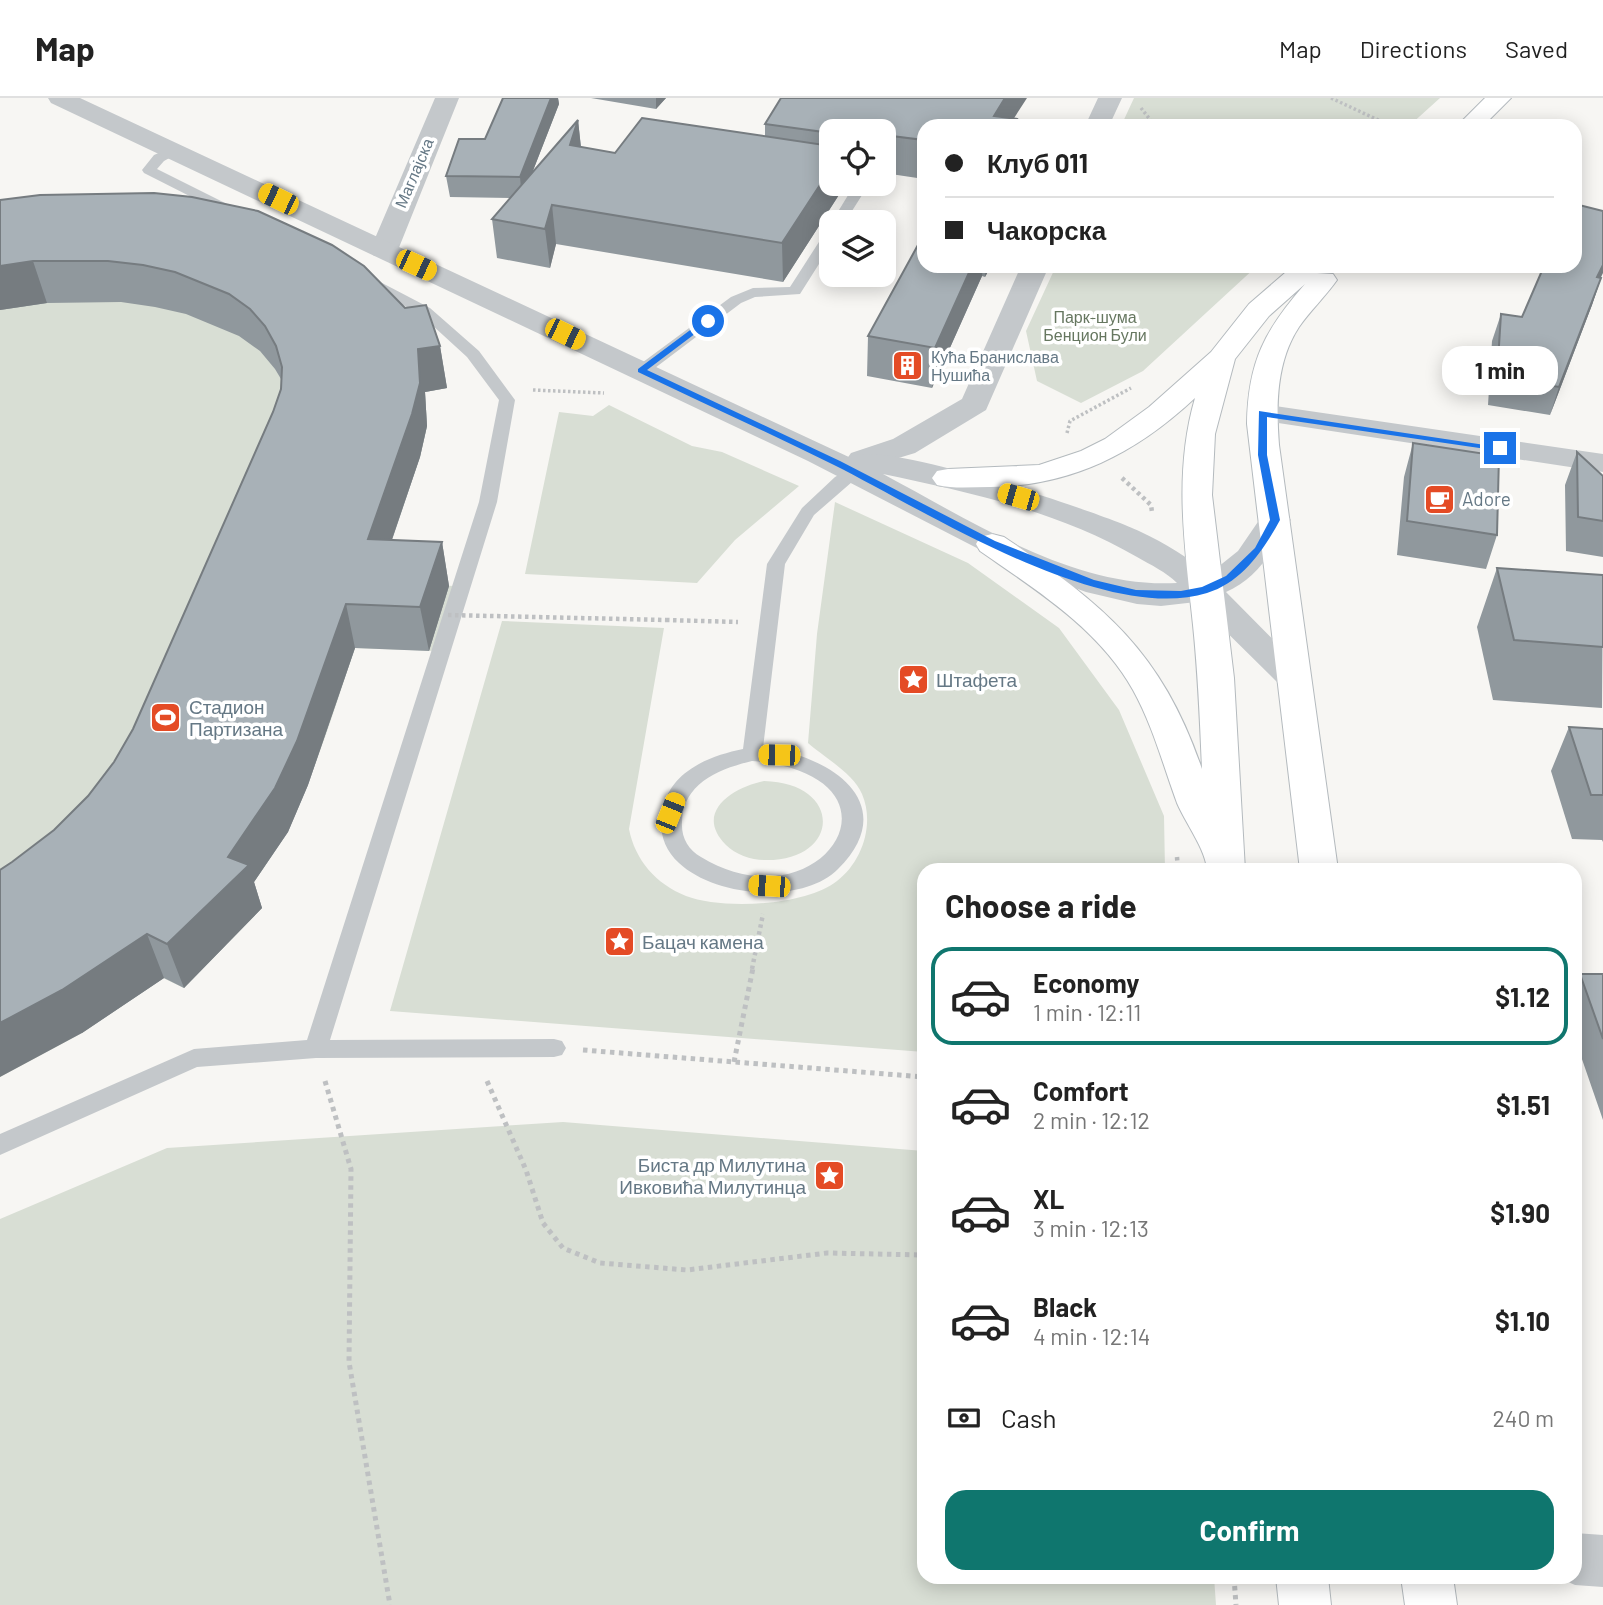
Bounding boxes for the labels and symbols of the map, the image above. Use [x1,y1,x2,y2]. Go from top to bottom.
street label: Маглајска [390,135,437,211]
car [255,180,302,218]
car [393,247,440,283]
route start [692,305,724,337]
park label: Парк-шума Бенцион Були [1043,307,1147,344]
car [542,315,589,353]
callout: 1 min [1442,346,1558,396]
place label: Кућа Бранислава Нушића [931,347,1059,384]
building icon: Кућа Бранислава Нушића [891,349,925,383]
route end [1484,432,1516,464]
car [995,481,1042,513]
cafe icon: Adore [1422,482,1456,516]
place label: Adore [1462,487,1511,510]
place icon: Штафета [896,663,930,697]
place label: Штафета [936,668,1018,691]
place label: Стадион Партизана [189,695,283,740]
sports icon: Стадион Партизана [149,701,183,735]
car [758,744,801,766]
car [653,790,688,836]
car [748,874,791,898]
place icon: Бацач камена [602,925,636,959]
place label: Бацач камена [642,930,764,953]
place label: Биста др Милутина Ивковића Милутинца [619,1153,806,1198]
place icon: Биста др Милутина Ивковића Милутинца [812,1159,846,1193]

